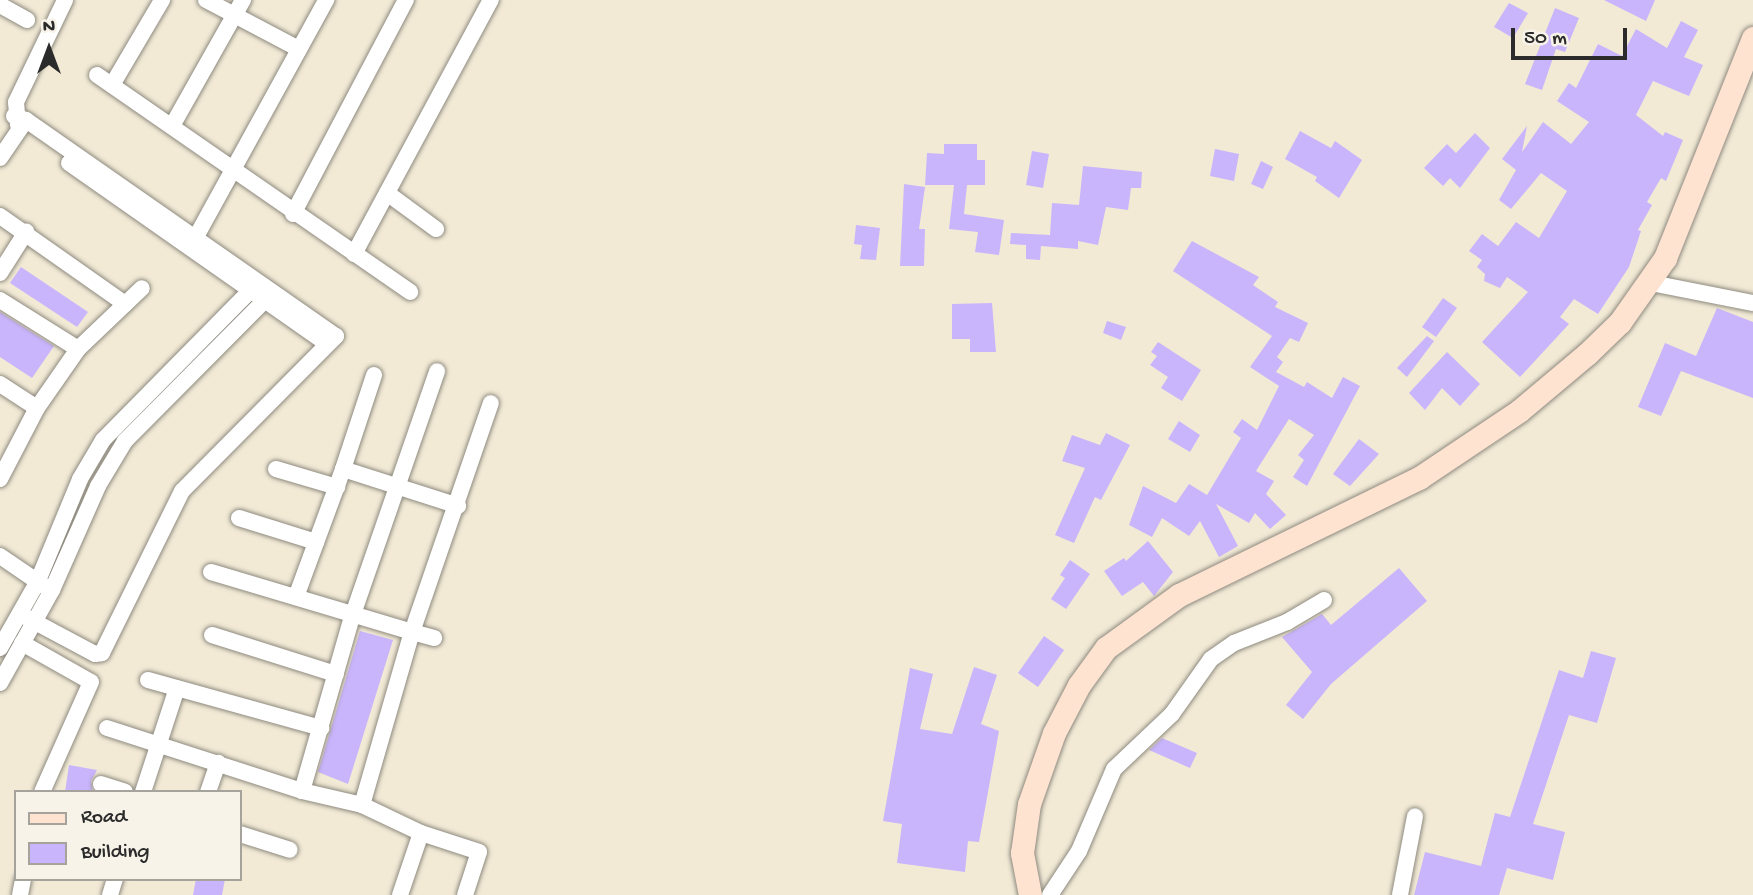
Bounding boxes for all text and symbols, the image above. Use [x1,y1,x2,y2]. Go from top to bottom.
north arrow [14,14,84,84]
scale bar [1515,14,1630,58]
text: N [43,16,55,39]
text: 50 m [1524,27,1567,52]
legend [14,790,242,881]
text: Road [81,806,127,831]
text: Building [81,841,150,866]

